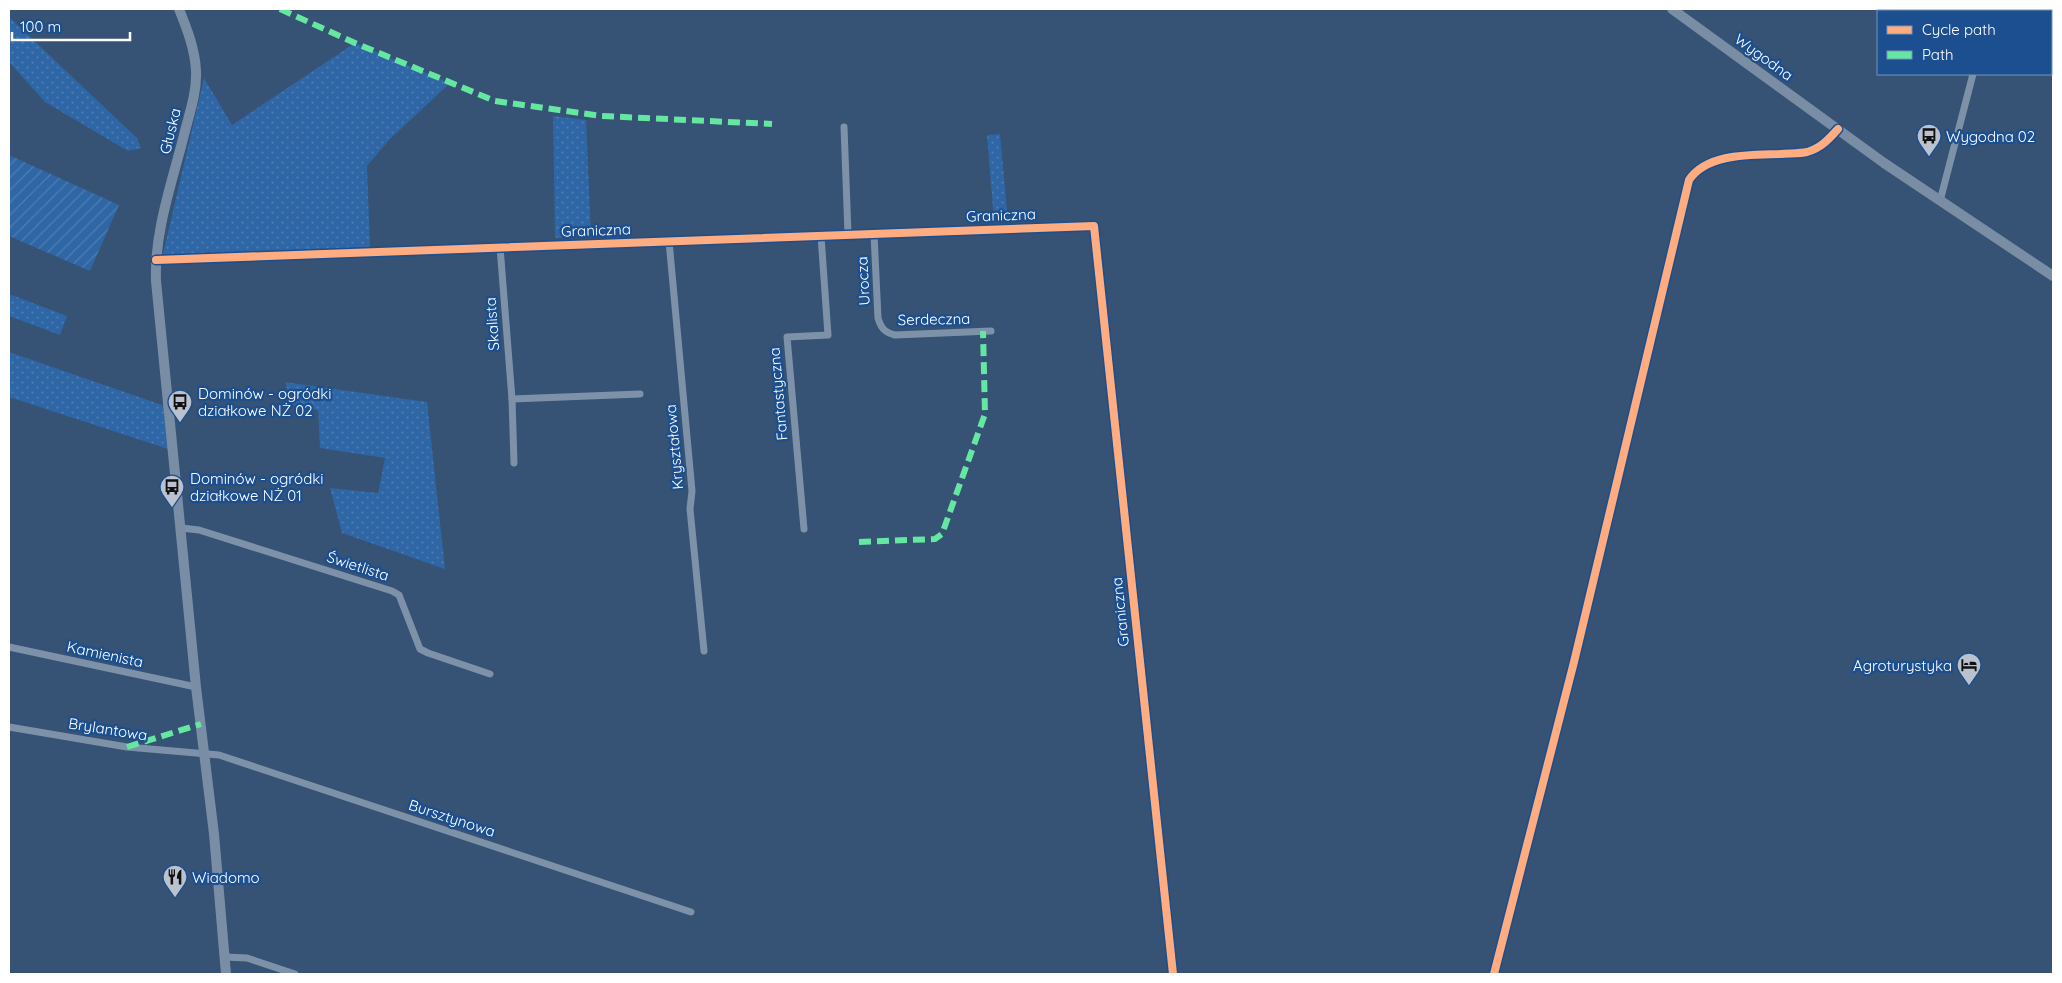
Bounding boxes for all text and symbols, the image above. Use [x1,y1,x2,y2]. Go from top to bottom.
scale bar [12,10,130,42]
legend [1877,10,2052,75]
text: 100 m [20,17,61,36]
text: Cycle path [1922,20,1996,39]
street label: Wygodna [1731,29,1797,85]
text: Path [1922,45,1954,64]
street label: Głuska [155,106,185,156]
bus stop icon: Wygodna 02 [1916,123,1942,157]
place label: Wygodna 02 [1946,127,2035,146]
street label: Graniczna [966,204,1036,226]
street label: Graniczna [561,219,631,241]
street label: Urocza [852,256,874,306]
street label: Skalista [481,297,503,351]
street label: Serdeczna [898,309,970,329]
street label: Fantastyczna [764,347,792,441]
place label: Dominów - ogródki działkowe NŻ 02 [198,384,332,420]
bus stop icon: Dominów - ogródki działkowe NŻ 02 [167,389,193,423]
street label: Kryształowa [661,404,687,490]
place label: Dominów - ogródki działkowe NŻ 01 [190,469,324,505]
bus stop icon: Dominów - ogródki działkowe NŻ 01 [159,474,185,508]
street label: Świetlista [324,547,392,585]
street label: Graniczna [1107,576,1133,648]
street label: Kamienista [65,637,145,671]
hotel icon: Agroturystyka [1956,652,1982,686]
place label: Agroturystyka [1853,656,1952,675]
street label: Brylantowa [67,713,149,745]
street label: Bursztynowa [406,795,498,841]
restaurant icon: Wiadomo [162,864,188,898]
place label: Wiadomo [192,868,260,887]

